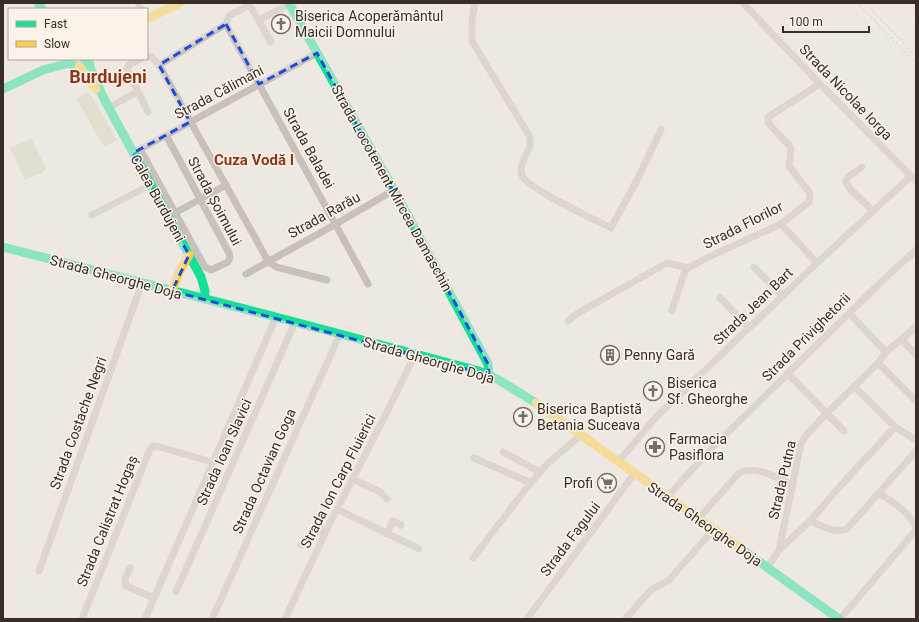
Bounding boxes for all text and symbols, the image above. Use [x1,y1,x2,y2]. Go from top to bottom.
legend [8,8,148,60]
place label: Biserica Acoperământul Maicii Domnului [295,8,443,40]
scale bar [783,8,869,34]
church icon: Biserica Acoperământul Maicii Domnului [270,13,292,35]
text: 100 m [789,15,823,29]
text: Fast [44,17,67,31]
text: Slow [44,37,70,51]
street label: Strada Nicolae Iorga [796,41,896,143]
street label: Strada Călimani [172,62,266,122]
district label: Burdujeni [69,66,147,87]
street label: Strada Locotenent Mircea Damaschin [328,82,456,294]
street label: Strada Baladei [280,105,338,191]
district label: Cuza Vodă I [214,151,294,169]
street label: Calea Burdujeni [127,152,189,244]
street label: Strada Șoimului [184,154,245,249]
street label: Strada Rarău [285,189,363,241]
street label: Strada Florilor [700,198,786,252]
street label: Strada Gheorghe Doja [48,252,184,302]
street label: Strada Jean Bart [710,264,796,348]
street label: Strada Privighetorii [759,290,853,384]
street label: Strada Gheorghe Doja [362,334,496,386]
building icon: Penny Gară [599,344,621,366]
place label: Penny Gară [624,347,695,363]
street label: Strada Costache Negri [47,355,109,491]
place label: Biserica Sf. Gheorghe [667,375,748,407]
church icon: Biserica Sf. Gheorghe [642,380,664,402]
street label: Strada Ioan Slavici [193,396,255,508]
place label: Biserica Baptistă Betania Suceava [537,401,642,433]
street label: Strada Octavian Goga [229,406,299,536]
church icon: Biserica Baptistă Betania Suceava [512,406,534,428]
street label: Strada Ion Carp Fluierici [297,411,379,551]
place label: Farmacia Pasiflora [669,431,727,463]
pharmacy icon: Farmacia Pasiflora [644,436,666,458]
street label: Strada Putna [765,439,799,521]
street label: Strada Calistrat Hogaș [73,453,142,589]
supermarket icon: Profi [596,472,618,494]
place label: Profi [564,475,593,491]
street label: Strada Gheorghe Doja [645,478,765,570]
street label: Strada Fagului [537,499,603,579]

